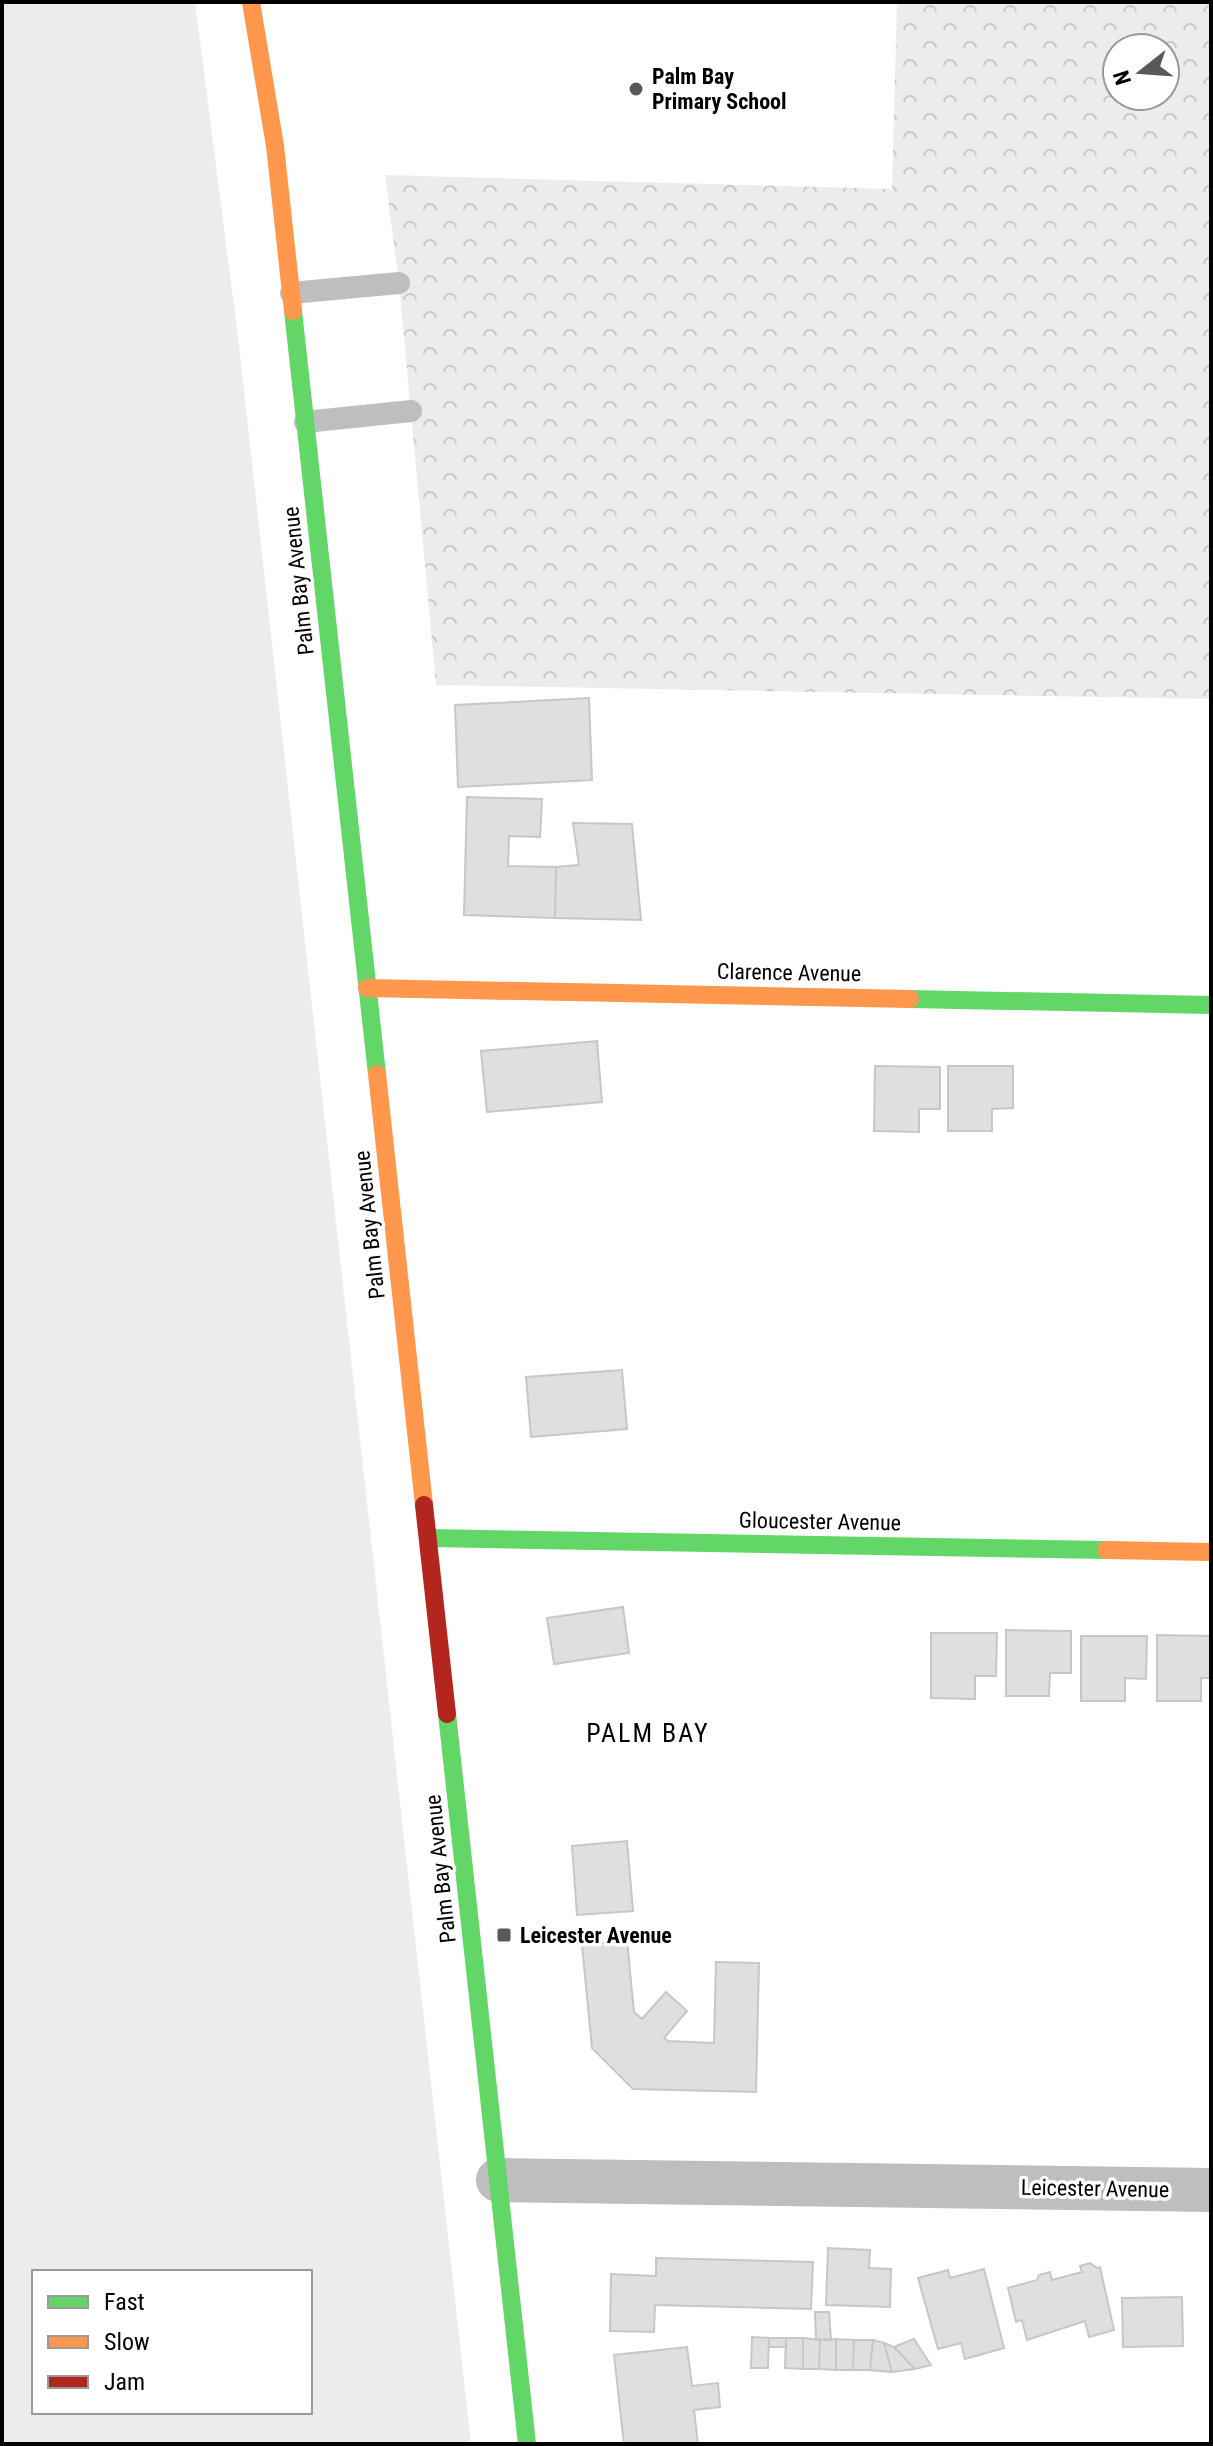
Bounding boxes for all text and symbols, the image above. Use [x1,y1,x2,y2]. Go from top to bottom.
north arrow [1101,32,1181,112]
place label: Palm Bay Primary School [652,64,787,114]
text: N [1108,68,1136,88]
marker: Palm Bay Primary School [627,80,645,98]
street label: Palm Bay Avenue [278,505,319,656]
street label: Clarence Avenue [717,959,861,986]
street label: Palm Bay Avenue [349,1149,390,1300]
street label: Gloucester Avenue [739,1508,901,1535]
district label: PALM BAY [586,1718,710,1748]
street label: Palm Bay Avenue [420,1793,461,1944]
place label: Leicester Avenue [520,1923,672,1948]
marker: Leicester Avenue [495,1926,513,1944]
street label: Leicester Avenue [1021,2175,1169,2202]
legend [32,2270,312,2414]
text: Fast [104,2288,145,2316]
text: Slow [104,2328,150,2356]
text: Jam [104,2368,145,2396]

